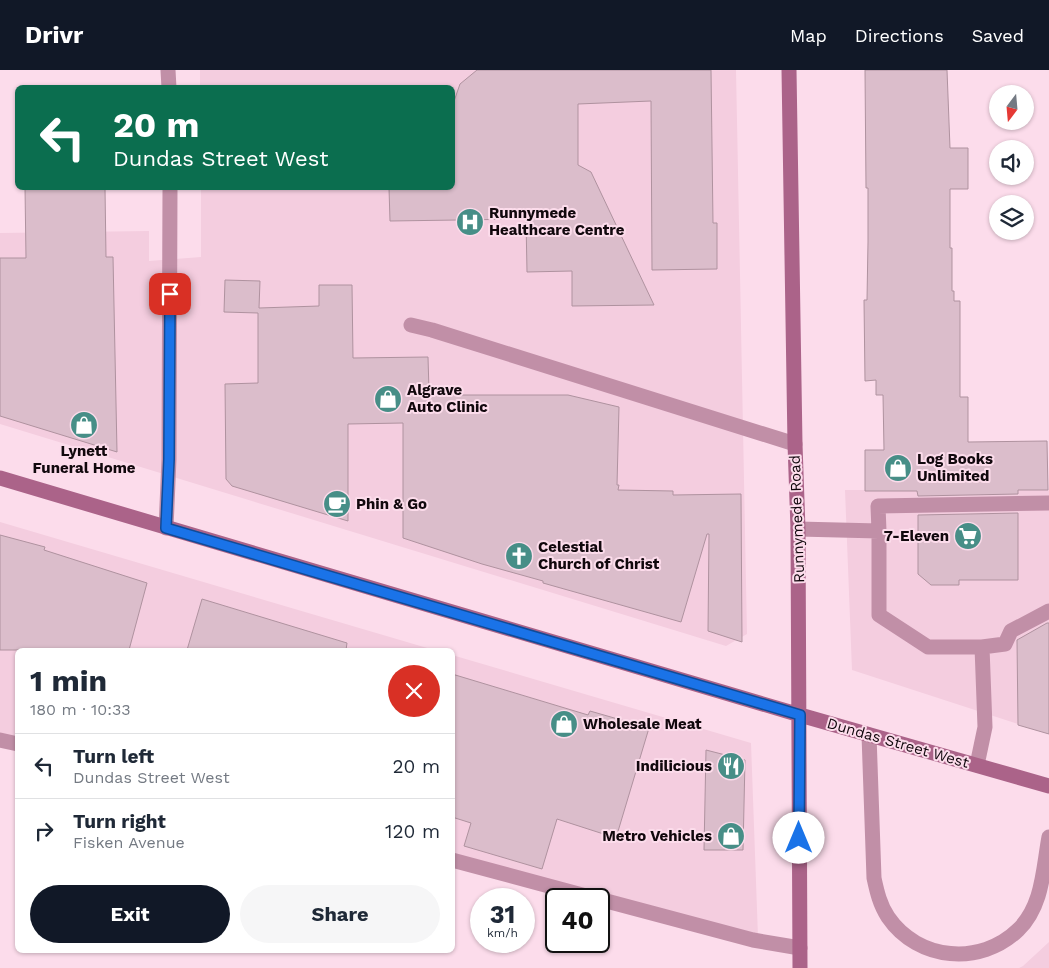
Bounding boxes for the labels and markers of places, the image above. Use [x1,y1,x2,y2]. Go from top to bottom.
place label: Runnymede Healthcare Centre [489,204,625,239]
hospital icon: Runnymede Healthcare Centre [455,207,485,237]
pin [149,273,191,315]
place label: Algrave Auto Clinic [407,381,488,416]
shop icon: Algrave Auto Clinic [373,384,403,414]
shop icon: Lynett Funeral Home [69,410,99,440]
place label: Lynett Funeral Home [32,442,136,477]
place label: Log Books Unlimited [917,450,993,485]
shop icon: Log Books Unlimited [883,453,913,483]
cafe icon: Phin & Go [322,489,352,519]
place label: Phin & Go [356,495,427,513]
supermarket icon: 7-Eleven [953,521,983,551]
place label: 7-Eleven [884,527,949,545]
place label: Celestial Church of Christ [538,538,660,573]
church icon: Celestial Church of Christ [504,541,534,571]
shop icon: Wholesale Meat [549,709,579,739]
place label: Wholesale Meat [583,715,702,733]
restaurant icon: Indilicious [716,751,746,781]
place label: Indilicious [636,757,712,775]
shop icon: Metro Vehicles [716,821,746,851]
place label: Metro Vehicles [602,827,712,845]

